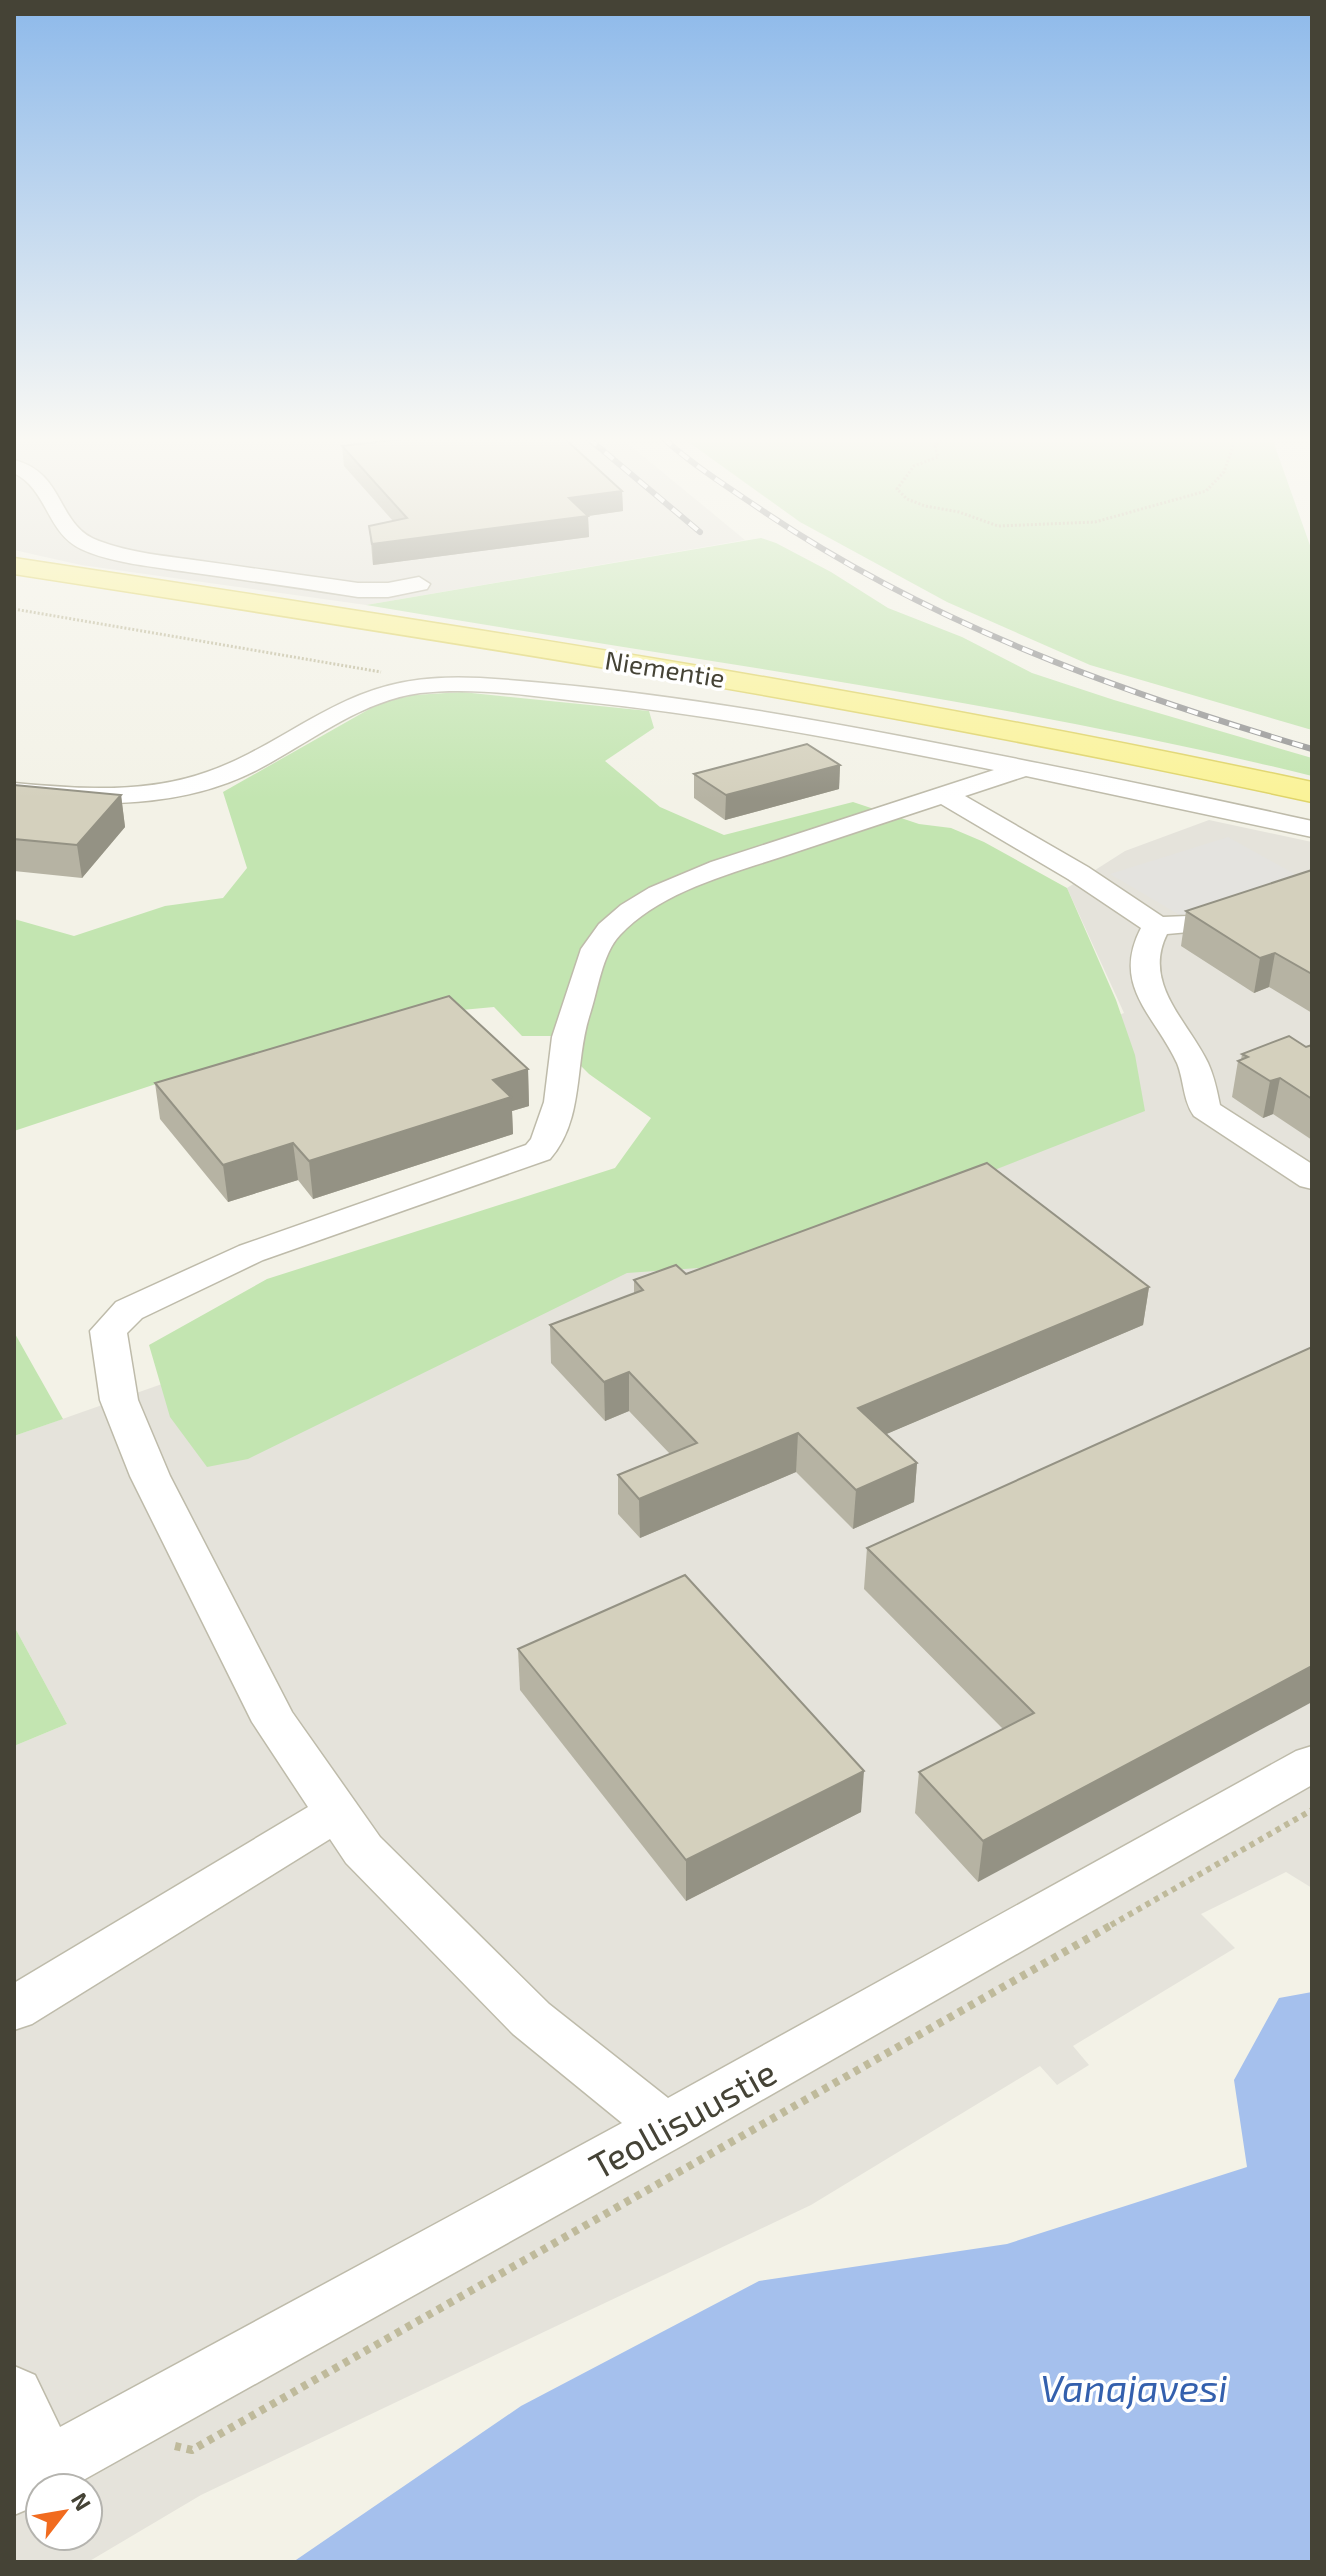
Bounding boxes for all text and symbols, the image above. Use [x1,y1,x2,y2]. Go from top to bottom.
street label: Niementie [603,643,727,693]
street label: Teollisuustie [581,2049,783,2187]
water label: Vanajavesi [1040,2364,1228,2410]
north arrow [24,2472,104,2552]
text: N [67,2488,97,2515]

